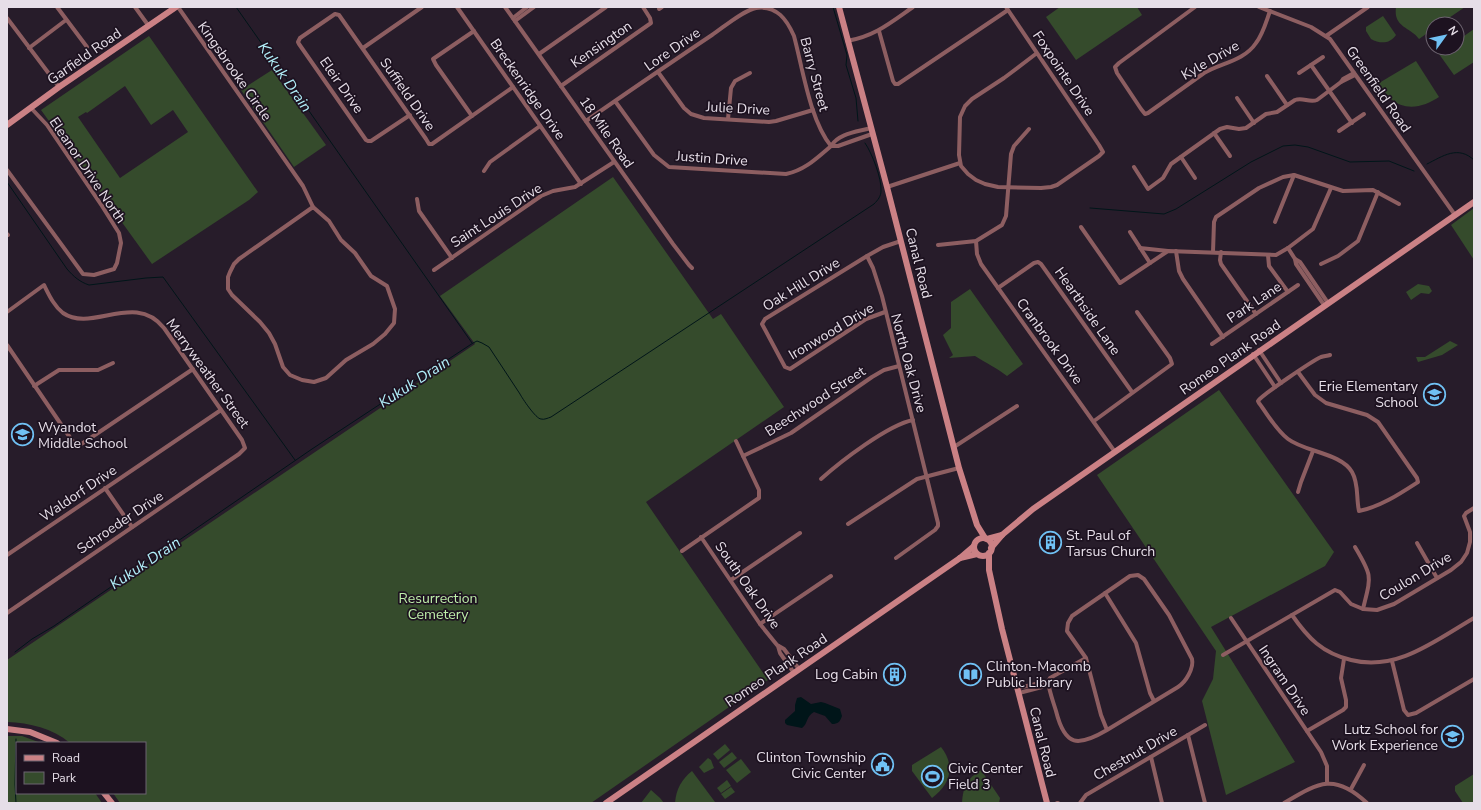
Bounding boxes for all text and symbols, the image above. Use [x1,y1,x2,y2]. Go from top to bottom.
street label: Kensington [567,16,636,72]
north arrow [1425,16,1465,56]
street label: Kingsbrooke Circle [193,18,276,125]
street label: Lore Drive [640,23,704,76]
text: N [1444,23,1461,38]
street label: Garfield Road [43,24,125,89]
street label: Foxpointe Drive [1028,27,1099,119]
street label: Breckenridge Drive [486,35,570,144]
street label: Barry Street [795,35,834,114]
street label: Kyle Drive [1178,36,1243,85]
water label: Kukuk Drain [253,38,317,116]
street label: Greenfield Road [1342,42,1416,136]
street label: Eleir Drive [315,53,368,117]
street label: Suffield Drive [375,54,440,135]
street label: 18 Mile Road [575,93,638,172]
street label: Julie Drive [705,97,770,120]
street label: Eleanor Drive North [45,113,130,227]
street label: Justin Drive [674,146,749,170]
street label: Saint Louis Drive [447,179,546,252]
street label: Canal Road [901,226,936,301]
street label: Oak Hill Drive [759,253,844,316]
street label: Hearthside Lane [1050,263,1125,359]
street label: Park Lane [1223,277,1285,328]
street label: Cranbrook Drive [1012,294,1087,388]
street label: Ironwood Drive [785,298,877,364]
street label: North Oak Drive [886,311,931,415]
street label: Merryweather Street [161,315,254,432]
street label: Romeo Plank Road [1176,315,1285,399]
water label: Kukuk Drain [374,351,454,413]
street label: Beechwood Street [761,362,869,441]
place label: Erie Elementary School [1319,377,1419,412]
school or university icon: Erie Elementary School [1421,381,1447,407]
place label: Wyandot Middle School [38,418,128,453]
school or university icon: Wyandot Middle School [10,422,36,448]
street label: Waldorf Drive [36,461,120,526]
street label: Schroeder Drive [73,486,167,558]
place label: St. Paul of Tarsus Church [1066,526,1155,561]
building icon: St. Paul of Tarsus Church [1037,530,1063,556]
water label: Kukuk Drain [106,532,184,594]
street label: South Oak Drive [710,538,785,633]
street label: Coulon Drive [1376,547,1455,605]
park label: Resurrection Cemetery [399,589,478,624]
street label: Romeo Plank Road [721,629,831,712]
street label: Ingram Drive [1254,641,1315,719]
place label: Clinton-Macomb Public Library [986,657,1091,692]
building icon: Log Cabin [881,661,907,687]
library icon: Clinton-Macomb Public Library [957,661,983,687]
place label: Log Cabin [815,665,878,684]
street label: Canal Road [1025,705,1060,780]
place label: Lutz School for Work Experience [1331,720,1438,755]
street label: Chestnut Drive [1090,722,1181,785]
school or university icon: Lutz School for Work Experience [1440,724,1466,750]
legend [16,742,146,794]
place label: Clinton Township Civic Center [756,748,866,783]
text: Road [52,750,80,766]
public building icon: Clinton Township Civic Center [869,752,895,778]
place label: Civic Center Field 3 [948,759,1023,794]
sports icon: Civic Center Field 3 [919,763,945,789]
text: Park [52,770,77,786]

